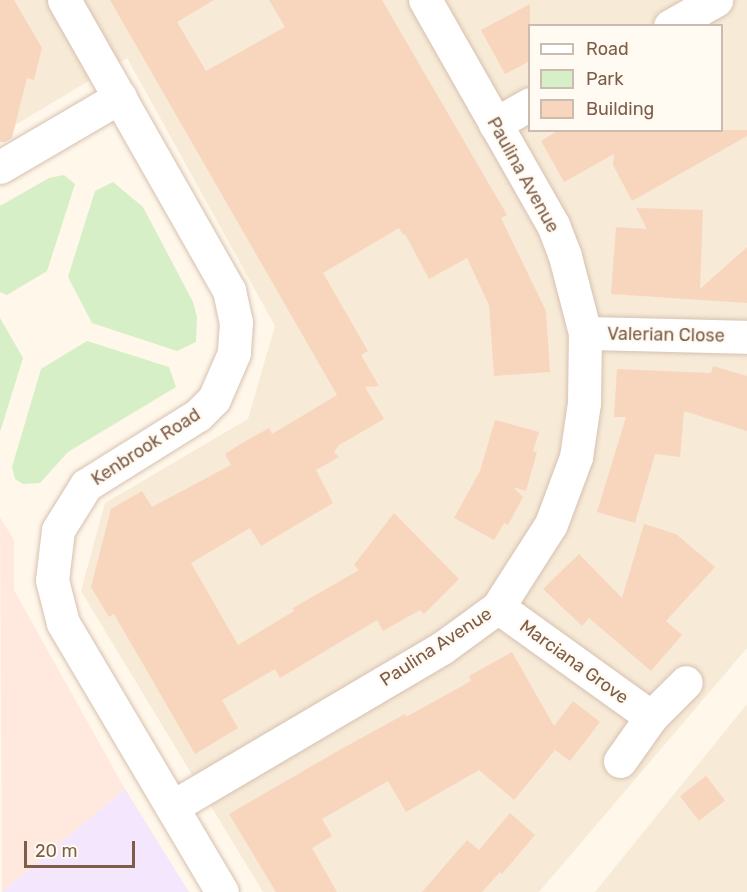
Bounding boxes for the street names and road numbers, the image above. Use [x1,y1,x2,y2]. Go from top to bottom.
street label: Paulina Avenue [482,113,564,237]
street label: Valerian Close [607,323,725,347]
street label: Kenbrook Road [87,404,205,490]
street label: Paulina Avenue [376,603,496,691]
street label: Marciana Grove [515,615,633,709]

